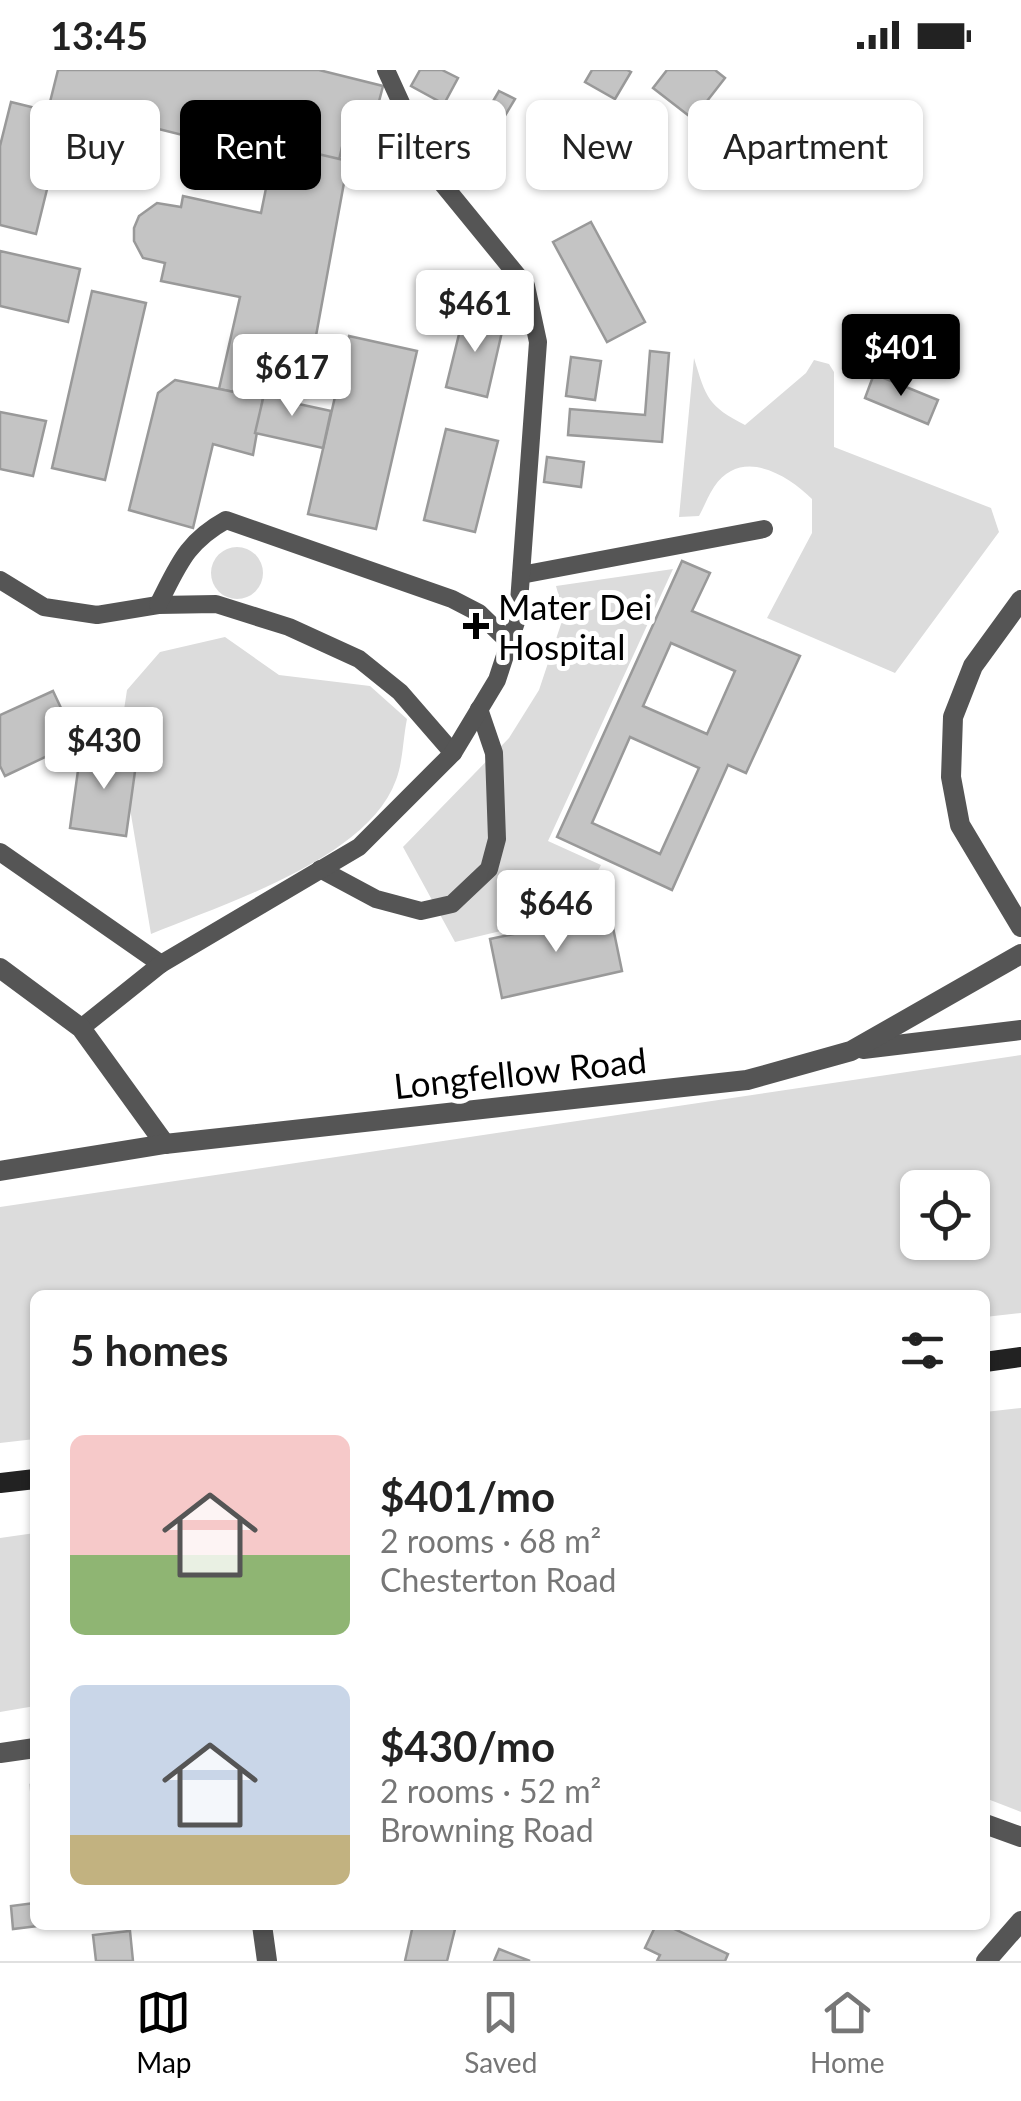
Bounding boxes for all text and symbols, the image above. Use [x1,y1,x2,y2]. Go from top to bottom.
text: 13:45 [50,12,148,58]
chip: Buy [30,100,160,190]
chip: Rent [180,100,321,190]
chip: Filters [341,100,506,190]
chip: New [526,100,668,190]
chip: Apartment [688,100,923,190]
pin: $461 [416,270,534,355]
text: $461 [438,283,512,322]
pin: $401 [842,314,960,399]
text: $401 [864,327,938,366]
pin: $617 [233,334,351,419]
text: $617 [255,347,329,386]
place label: Mater Dei Hospital [498,585,652,667]
marker: Mater Dei Hospital [463,613,489,639]
pin: $430 [45,707,163,792]
text: $430 [67,720,141,759]
pin: $646 [497,870,615,955]
text: $646 [519,883,593,922]
street label: Longfellow Road [392,1038,648,1106]
map controls [900,1170,990,1260]
button: locate [900,1170,990,1260]
icon: filters [895,1323,950,1378]
text: 5 homes [70,1325,228,1375]
text: $401/mo [380,1471,555,1521]
icon: home [150,1475,270,1595]
text: 2 rooms · 68 m² [380,1521,601,1560]
text: Chesterton Road [380,1560,616,1599]
text: $430/mo [380,1721,555,1771]
icon: home [150,1725,270,1845]
text: 2 rooms · 52 m² [380,1771,601,1810]
text: Browning Road [380,1810,594,1849]
tab: Map [136,1985,192,2079]
tab: Saved [464,1985,537,2079]
tab: Home [810,1985,885,2079]

